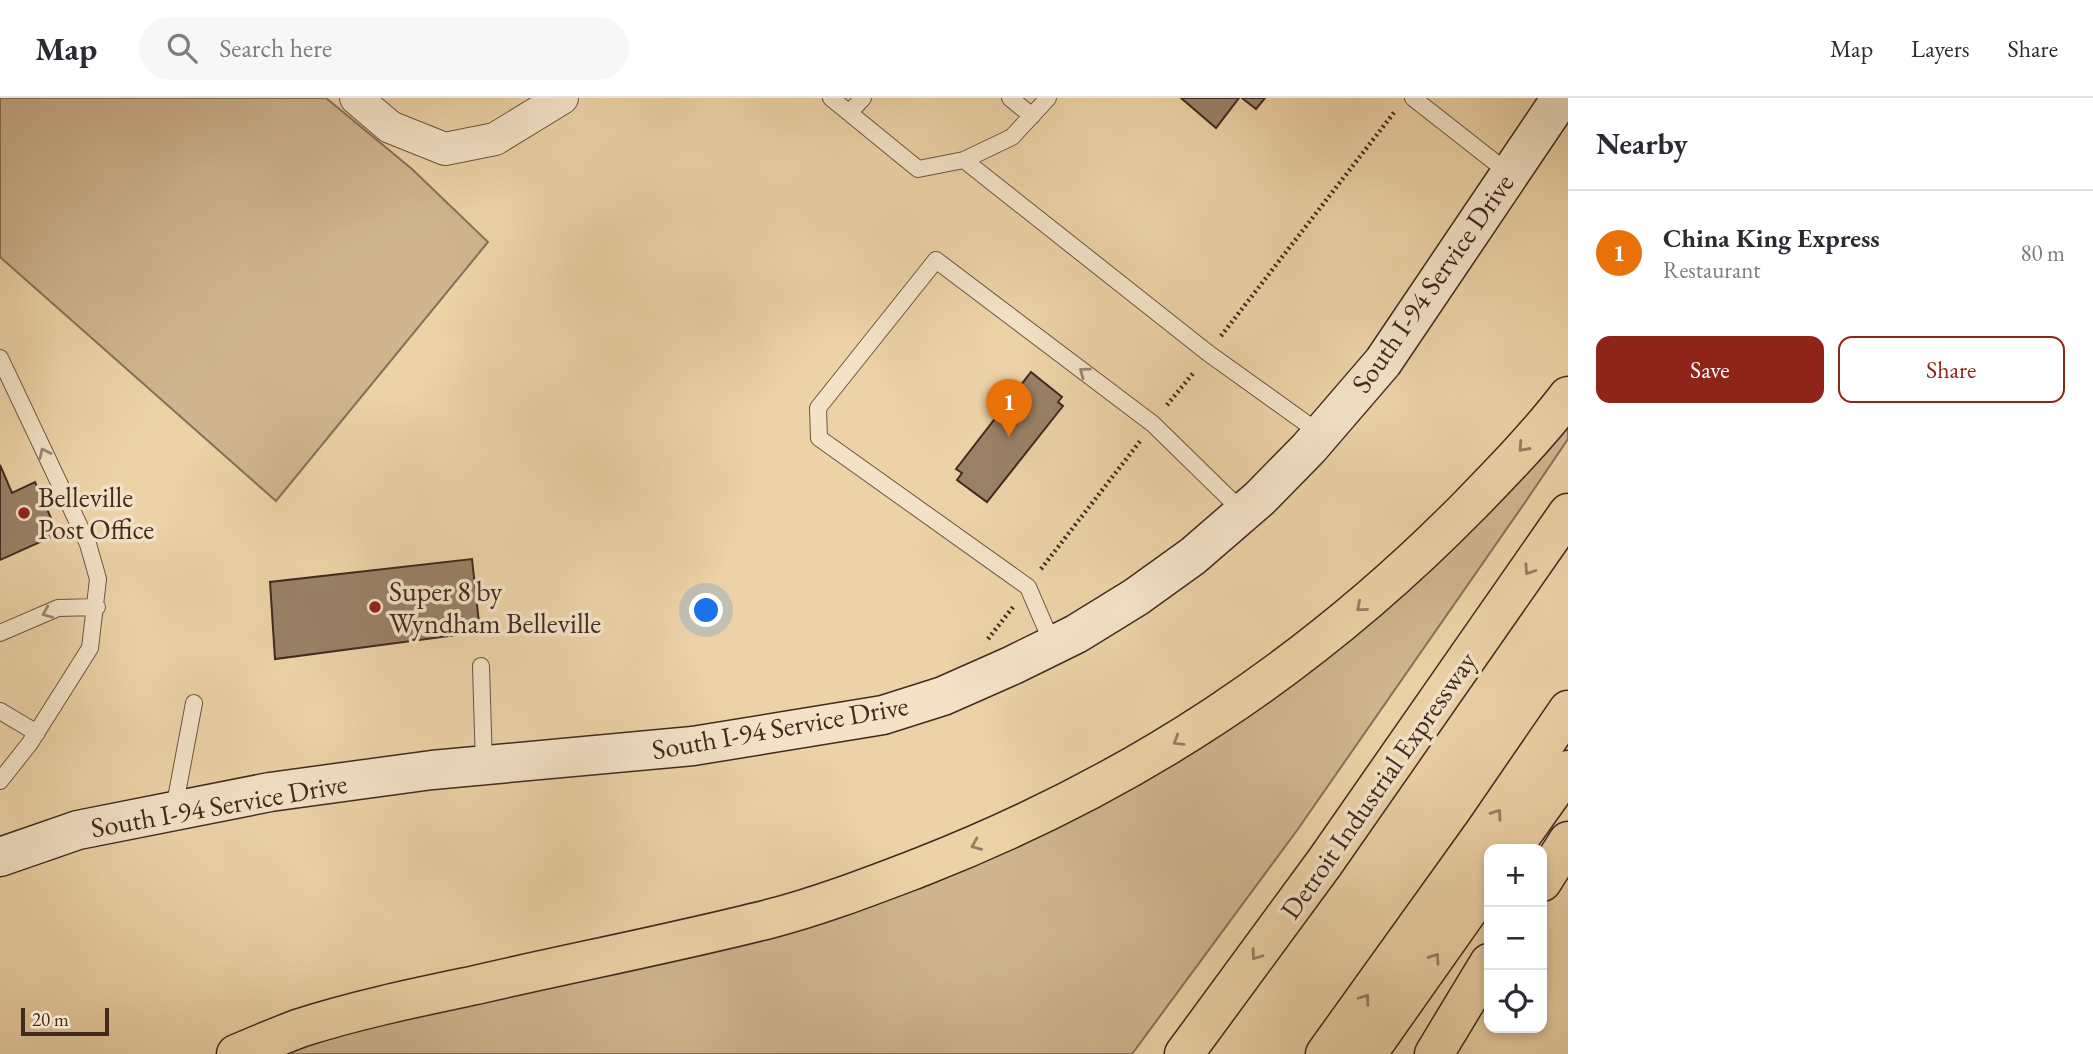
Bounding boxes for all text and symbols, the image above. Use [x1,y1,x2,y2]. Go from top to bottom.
search box [139,17,629,80]
text: Map [35,27,97,70]
icon: search [163,29,201,67]
text: Search here [219,31,332,65]
text: Map [1830,33,1873,64]
text: Layers [1911,33,1970,64]
text: Share [2008,33,2058,64]
text: Nearby [1596,124,1688,163]
street label: South I-94 Service Drive [1343,166,1521,400]
text: China King Express [1663,221,1880,255]
text: 1 [1613,238,1625,268]
text: 80 m [2020,238,2065,268]
text: Restaurant [1663,255,1761,285]
button: Save [1596,336,1824,403]
button: Share [1838,336,2065,403]
one-way arrow [1079,367,1091,380]
pin: 1 [986,379,1032,437]
one-way arrow [1519,439,1531,452]
one-way arrow [38,448,52,460]
place label: Belleville Post Office [38,479,154,547]
marker: Belleville Post Office [16,505,32,521]
one-way arrow [1524,562,1537,575]
place label: Super 8 by Wyndham Belleville [389,573,601,641]
your location [689,593,723,627]
marker: Super 8 by Wyndham Belleville [367,599,383,615]
one-way arrow [1356,599,1369,611]
one-way arrow [41,605,54,619]
street label: Detroit Industrial Expressway [1272,644,1485,926]
street label: South I-94 Service Drive [649,687,911,767]
one-way arrow [1172,733,1185,746]
street label: South I-94 Service Drive [88,765,350,845]
one-way arrow [1489,808,1502,821]
one-way arrow [970,837,983,851]
map controls [1484,844,1547,1033]
button: + [1484,844,1547,907]
button: − [1484,907,1547,970]
one-way arrow [1252,947,1265,960]
one-way arrow [1427,953,1439,966]
button: locate [1484,970,1547,1033]
one-way arrow [1357,994,1369,1007]
scale bar [21,1005,108,1037]
text: 20 m [32,1007,69,1032]

